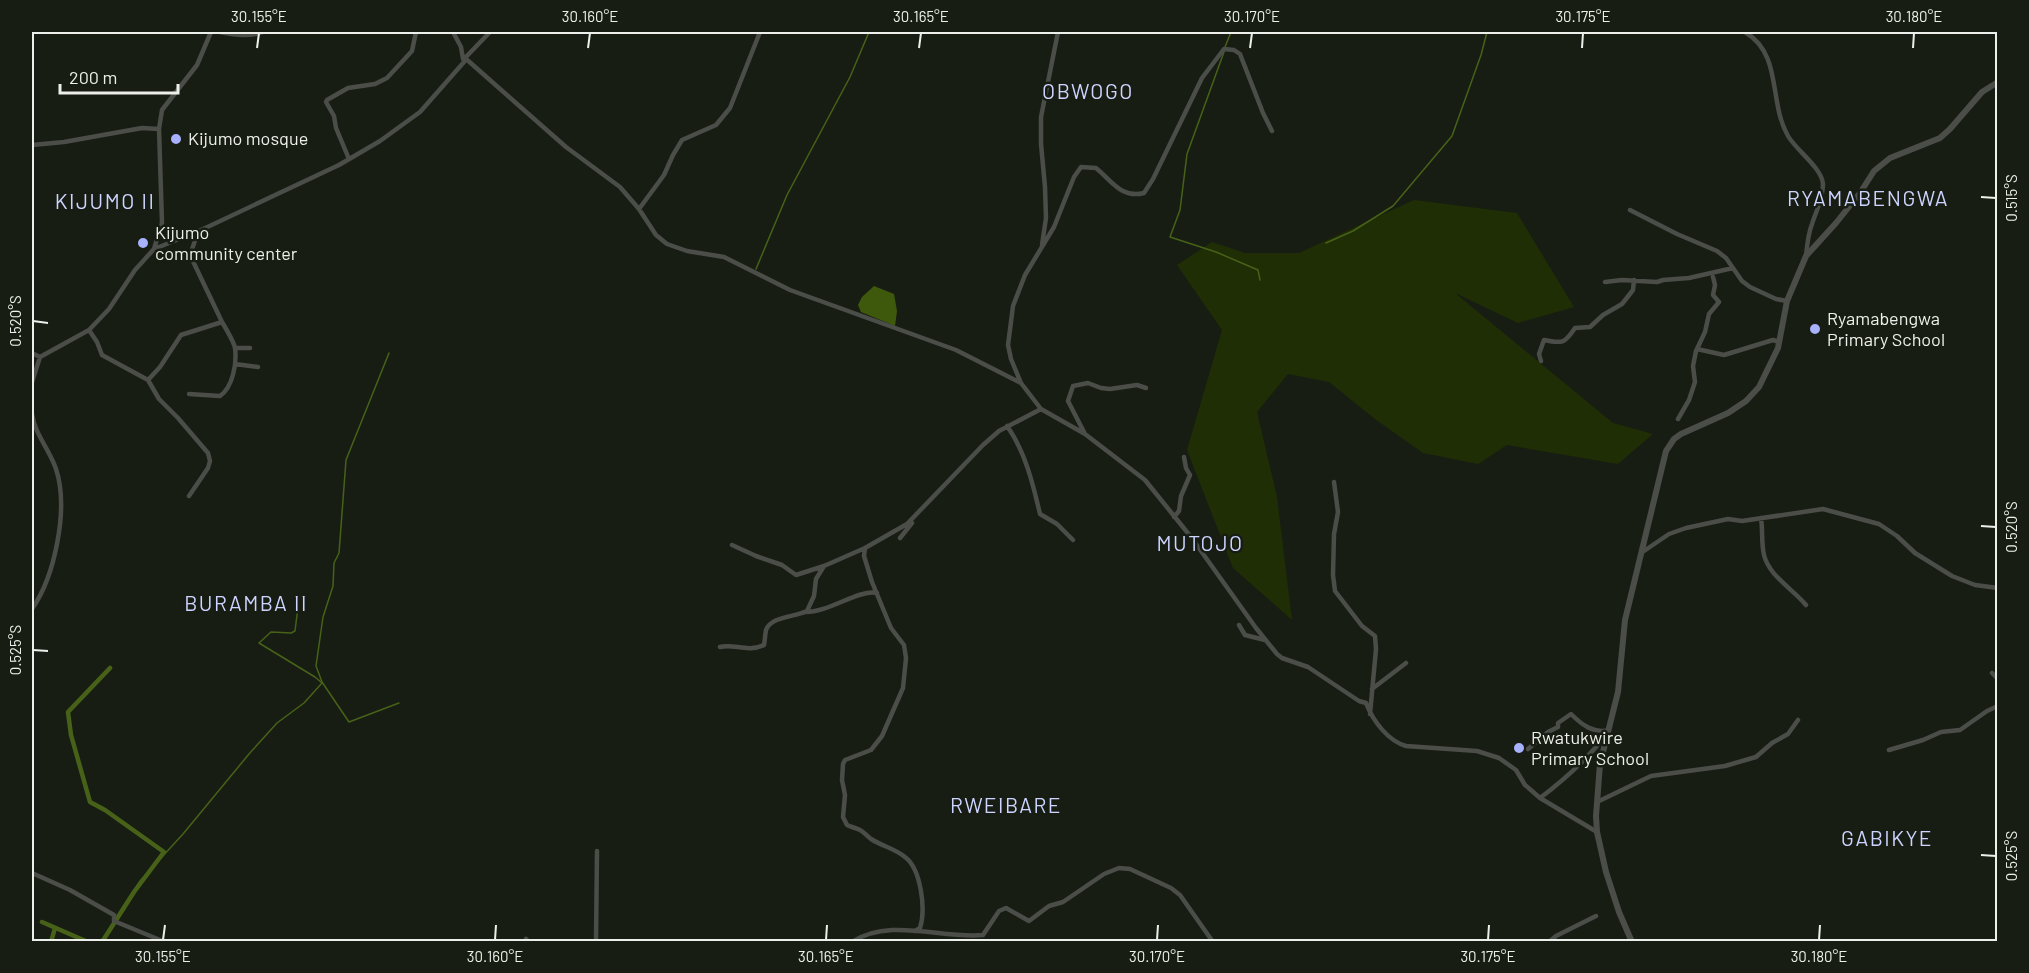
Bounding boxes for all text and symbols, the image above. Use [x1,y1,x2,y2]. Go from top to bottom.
text: 30.155°E [231,7,287,25]
text: 30.160°E [562,7,618,25]
text: 30.165°E [893,7,949,25]
text: 30.170°E [1224,7,1280,25]
text: 30.175°E [1555,7,1611,25]
text: 30.180°E [1886,7,1942,25]
scale bar [60,57,178,95]
text: 200 m [69,66,117,88]
district label: OBWOGO [1042,78,1134,103]
place label: Kijumo mosque [188,127,308,149]
marker: Kijumo mosque [169,132,183,146]
text: 0.515°S [2002,174,2020,222]
district label: RYAMABENGWA [1787,185,1949,210]
district label: KIJUMO II [55,188,155,213]
place label: Kijumo community center [155,221,298,264]
marker: Kijumo community center [136,236,150,250]
text: 0.520°S [6,295,24,347]
place label: Ryamabengwa Primary School [1827,307,1945,350]
marker: Ryamabengwa Primary School [1808,322,1822,336]
text: 0.520°S [2002,501,2020,553]
district label: MUTOJO [1157,530,1243,555]
district label: BURAMBA II [184,590,308,615]
text: 0.525°S [6,625,24,675]
place label: Rwatukwire Primary School [1531,726,1649,769]
marker: Rwatukwire Primary School [1512,741,1526,755]
district label: RWEIBARE [950,792,1062,817]
district label: GABIKYE [1841,825,1933,850]
text: 0.525°S [2002,831,2020,881]
text: 30.155°E [135,947,191,965]
text: 30.160°E [467,947,523,965]
text: 30.165°E [798,947,854,965]
text: 30.170°E [1129,947,1185,965]
text: 30.175°E [1460,947,1516,965]
text: 30.180°E [1791,947,1847,965]

